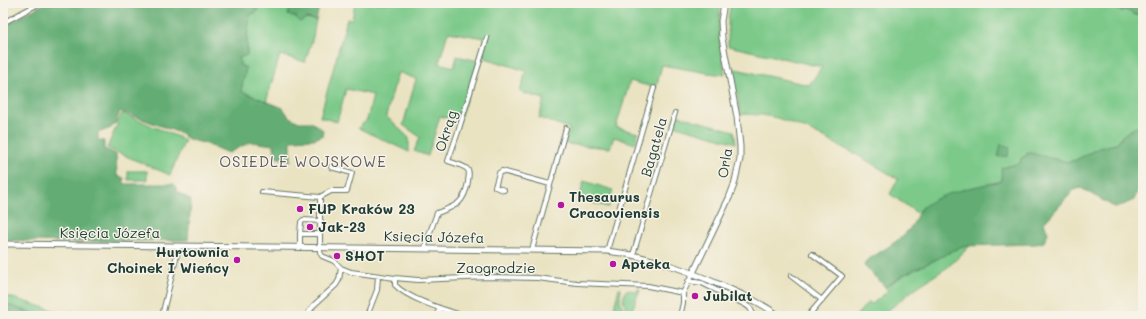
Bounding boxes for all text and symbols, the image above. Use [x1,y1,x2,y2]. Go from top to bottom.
street label: Okrąg [430,108,461,154]
street label: Bagatela [636,115,671,179]
street label: Orla [713,146,736,179]
district label: OSIEDLE WOJSKOWE [219,151,387,171]
place label: Thesaurus Cracoviensis [569,187,660,222]
place label: FUP Kraków 23 [308,199,415,218]
marker: Thesaurus Cracoviensis [556,200,566,210]
marker: FUP Kraków 23 [295,204,305,214]
place label: Jak-23 [318,217,366,236]
marker: Jak-23 [305,222,315,232]
street label: Księcia Józefa [60,223,160,242]
street label: Księcia Józefa [384,226,484,247]
place label: Hurtownia Choinek I Wieńcy [107,242,229,277]
place label: SHOT [345,246,385,265]
marker: SHOT [332,251,342,261]
place label: Apteka [621,254,671,273]
marker: Hurtownia Choinek I Wieńcy [232,255,242,265]
street label: Zaogrodzie [456,258,536,277]
marker: Apteka [608,259,618,269]
place label: Jubilat [703,286,752,305]
marker: Jubilat [690,291,700,301]

